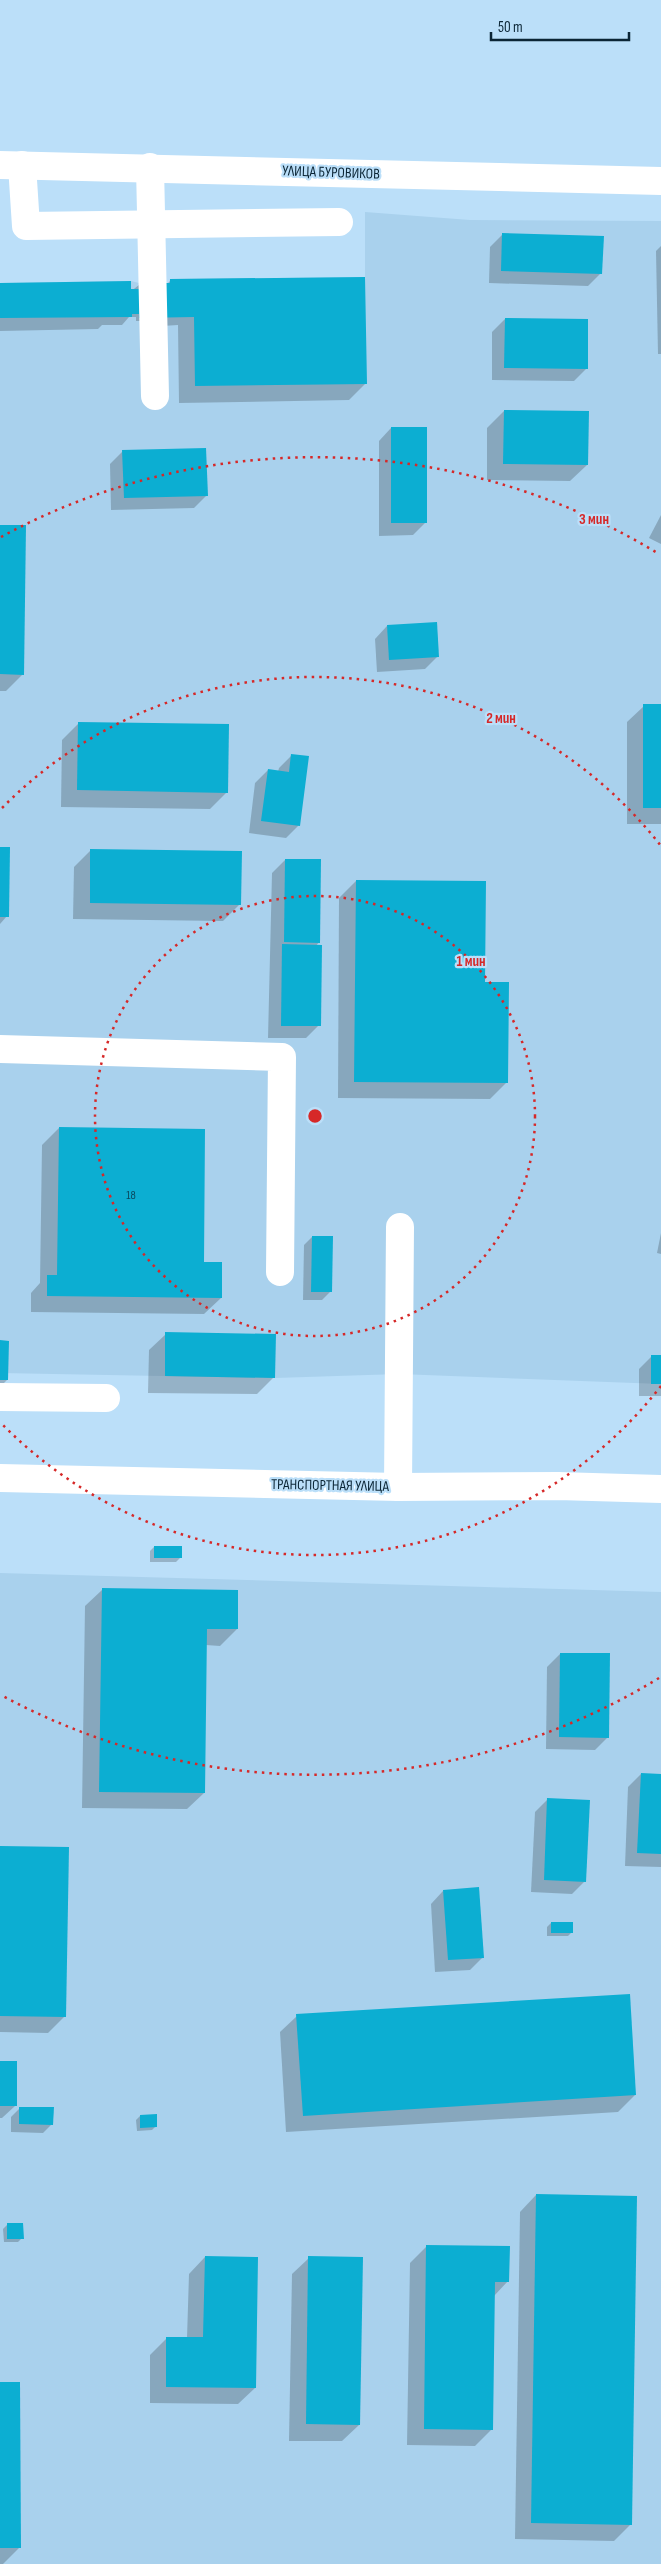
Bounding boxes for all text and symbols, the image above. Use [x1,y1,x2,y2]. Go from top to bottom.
scale bar [491,10,628,42]
text: 50 m [498,18,523,37]
street label: УЛИЦА БУРОВИКОВ [282,161,380,184]
text: 3 мин [579,510,609,529]
text: 2 мин [486,709,516,728]
text: 1 мин [456,952,486,971]
centre of rings [306,1107,324,1125]
house number: 18 [126,1188,136,1203]
street label: ТРАНСПОРТНАЯ УЛИЦА [271,1475,390,1496]

